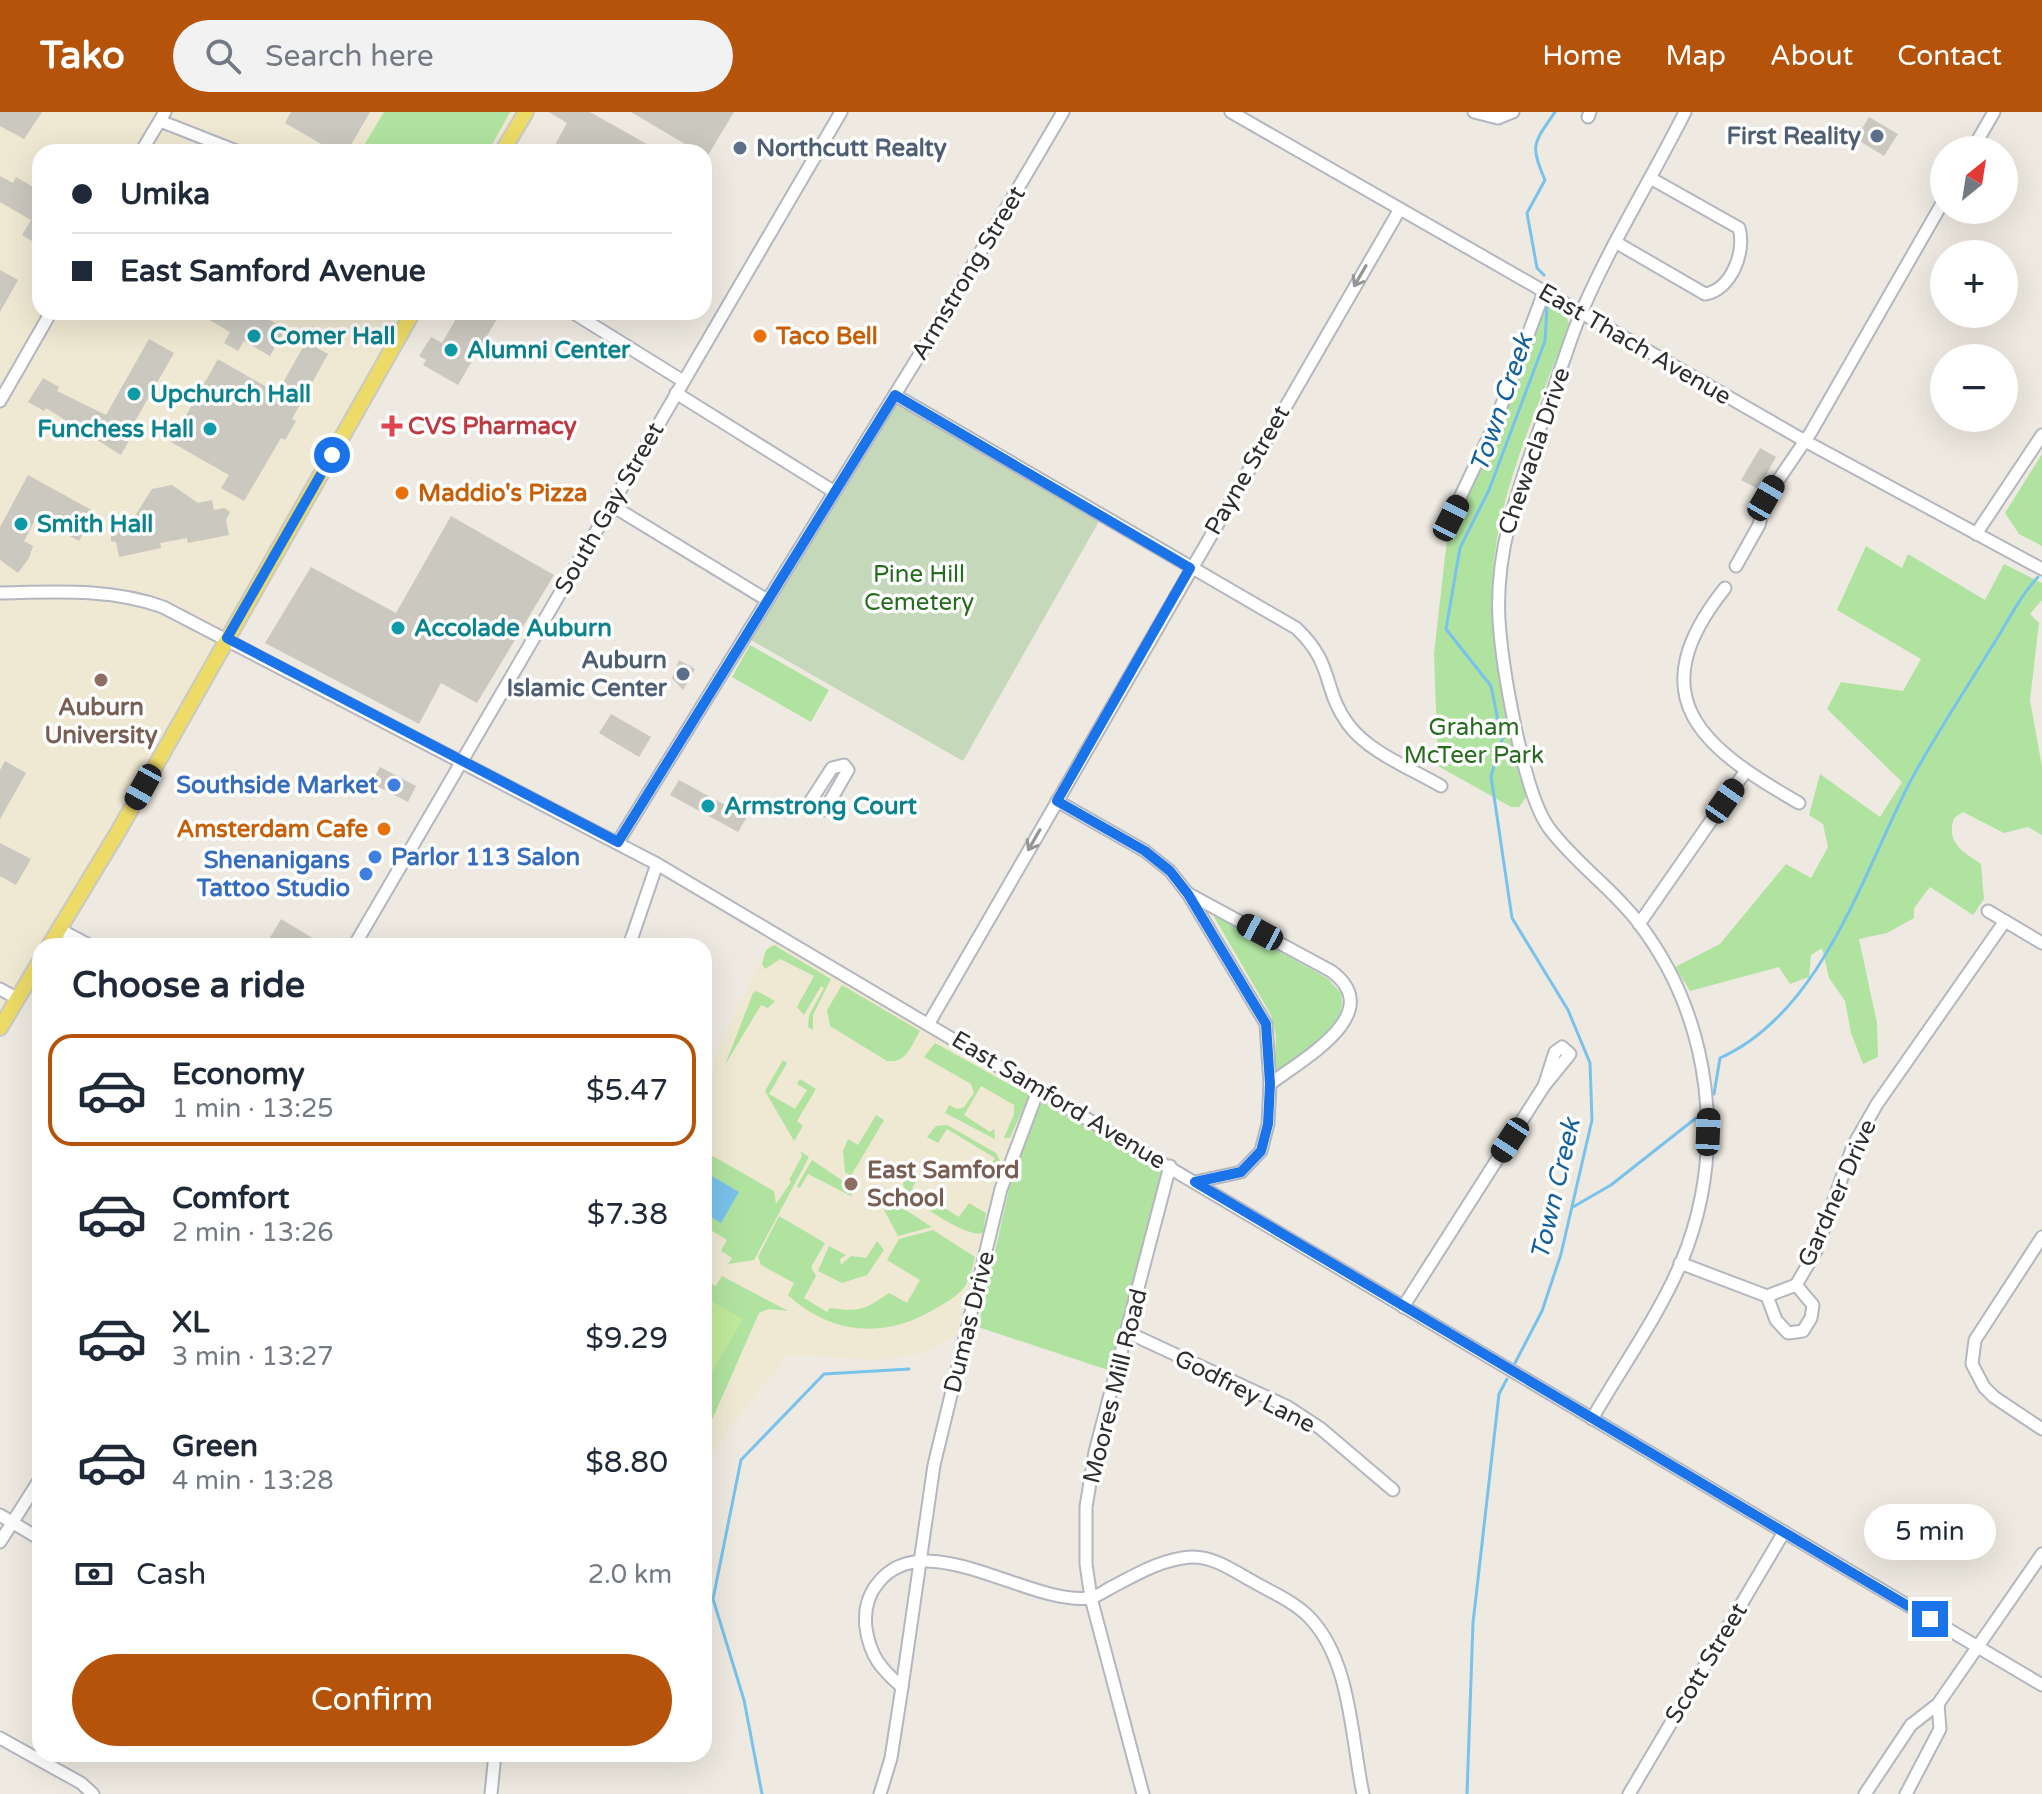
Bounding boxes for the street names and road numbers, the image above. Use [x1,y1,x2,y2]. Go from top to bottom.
street label: Armstrong Street [905,181,1032,365]
street label: East Thach Avenue [1533,277,1736,411]
street label: Chewacla Drive [1492,364,1577,538]
street label: Payne Street [1199,400,1296,540]
street label: South Gay Street [549,417,670,599]
street label: East Samford Avenue [946,1025,1171,1176]
street label: Gardner Drive [1792,1115,1883,1271]
street label: Dumas Drive [938,1248,1001,1396]
street label: Moores Mill Road [1077,1286,1154,1486]
street label: Godfrey Lane [1170,1344,1320,1439]
street label: Scott Street [1659,1598,1754,1729]

